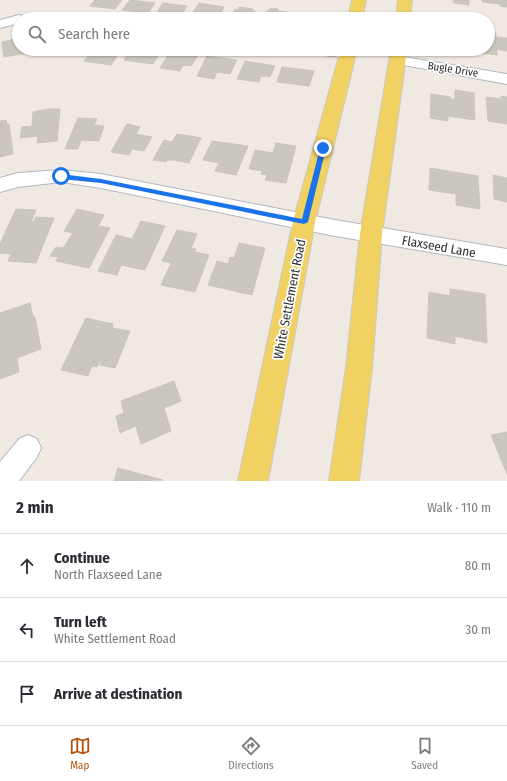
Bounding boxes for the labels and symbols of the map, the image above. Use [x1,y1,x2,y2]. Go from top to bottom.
street label: Bugle Drive [427,59,479,80]
route end [314,139,332,157]
route start [52,167,70,185]
street label: Flaxseed Lane [401,233,477,260]
street label: White Settlement Road [270,238,308,360]

